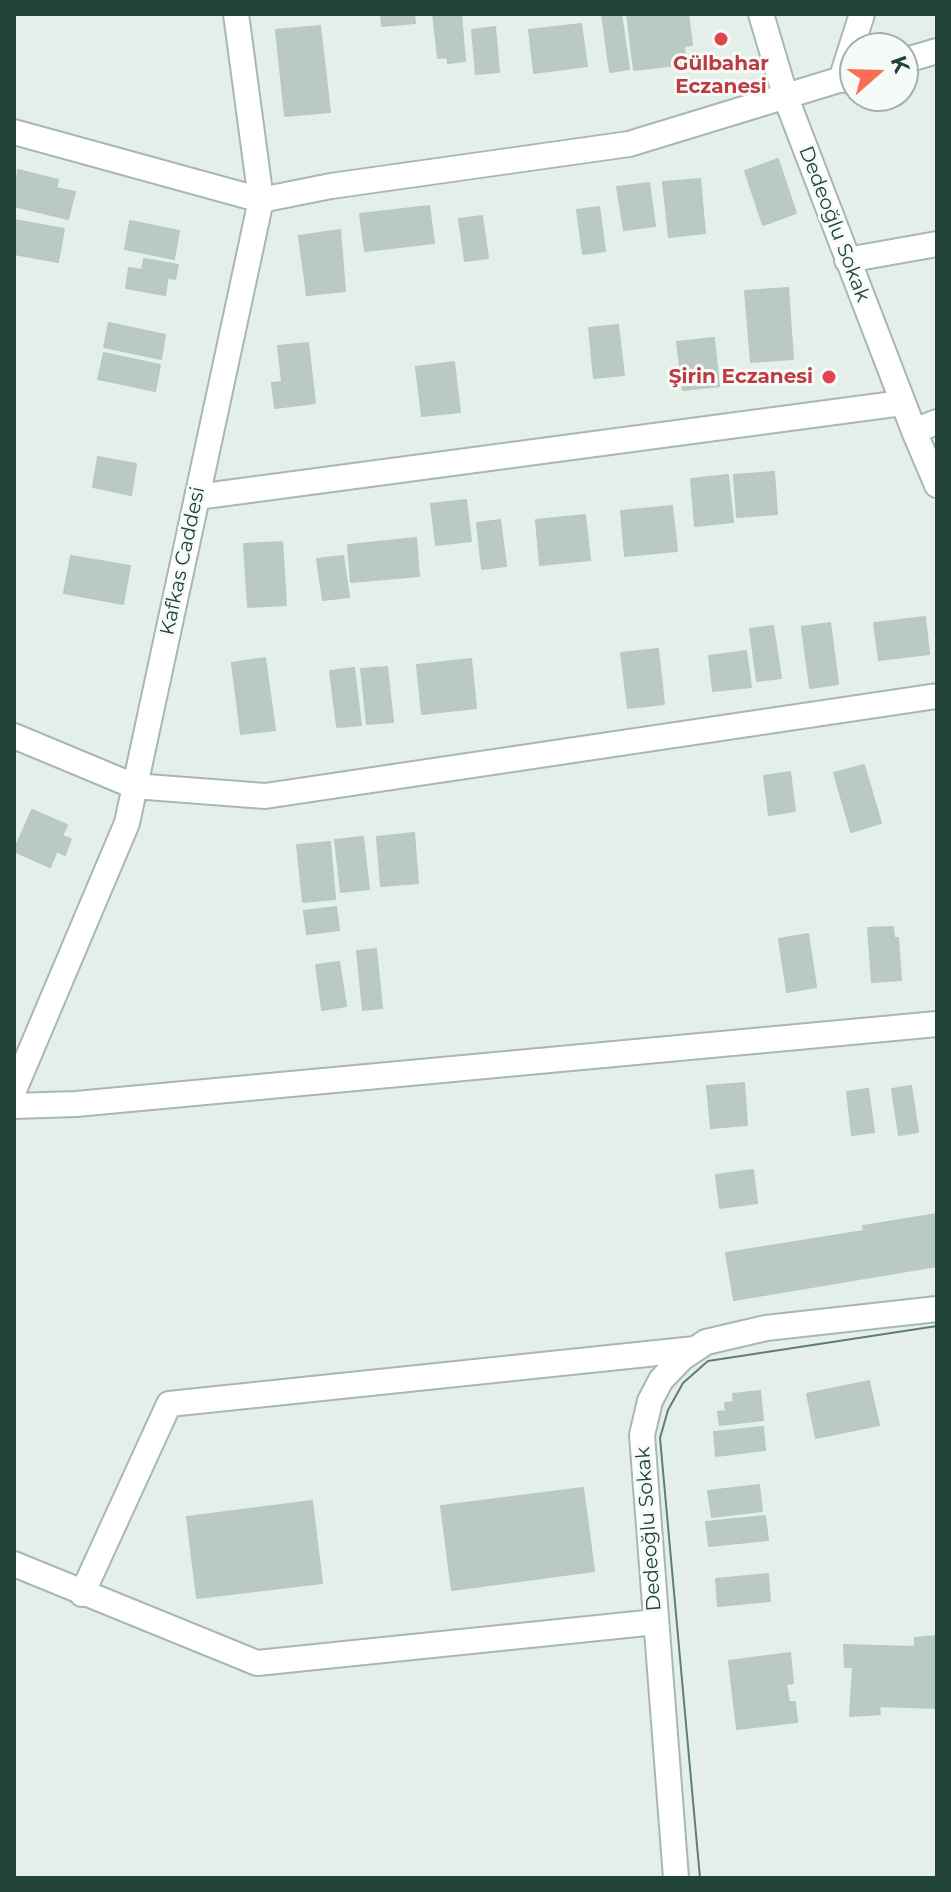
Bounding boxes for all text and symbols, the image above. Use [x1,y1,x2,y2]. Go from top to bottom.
marker: Gülbahar Eczanesi [712,30,730,48]
north arrow [839,32,919,112]
place label: Gülbahar Eczanesi [673,52,769,99]
text: K [885,52,916,77]
street label: Dedeoğlu Sokak [793,143,875,305]
place label: Şirin Eczanesi [669,365,813,389]
marker: Şirin Eczanesi [820,368,838,386]
street label: Kafkas Caddesi [156,485,210,637]
street label: Dedeoğlu Sokak [631,1446,667,1612]

